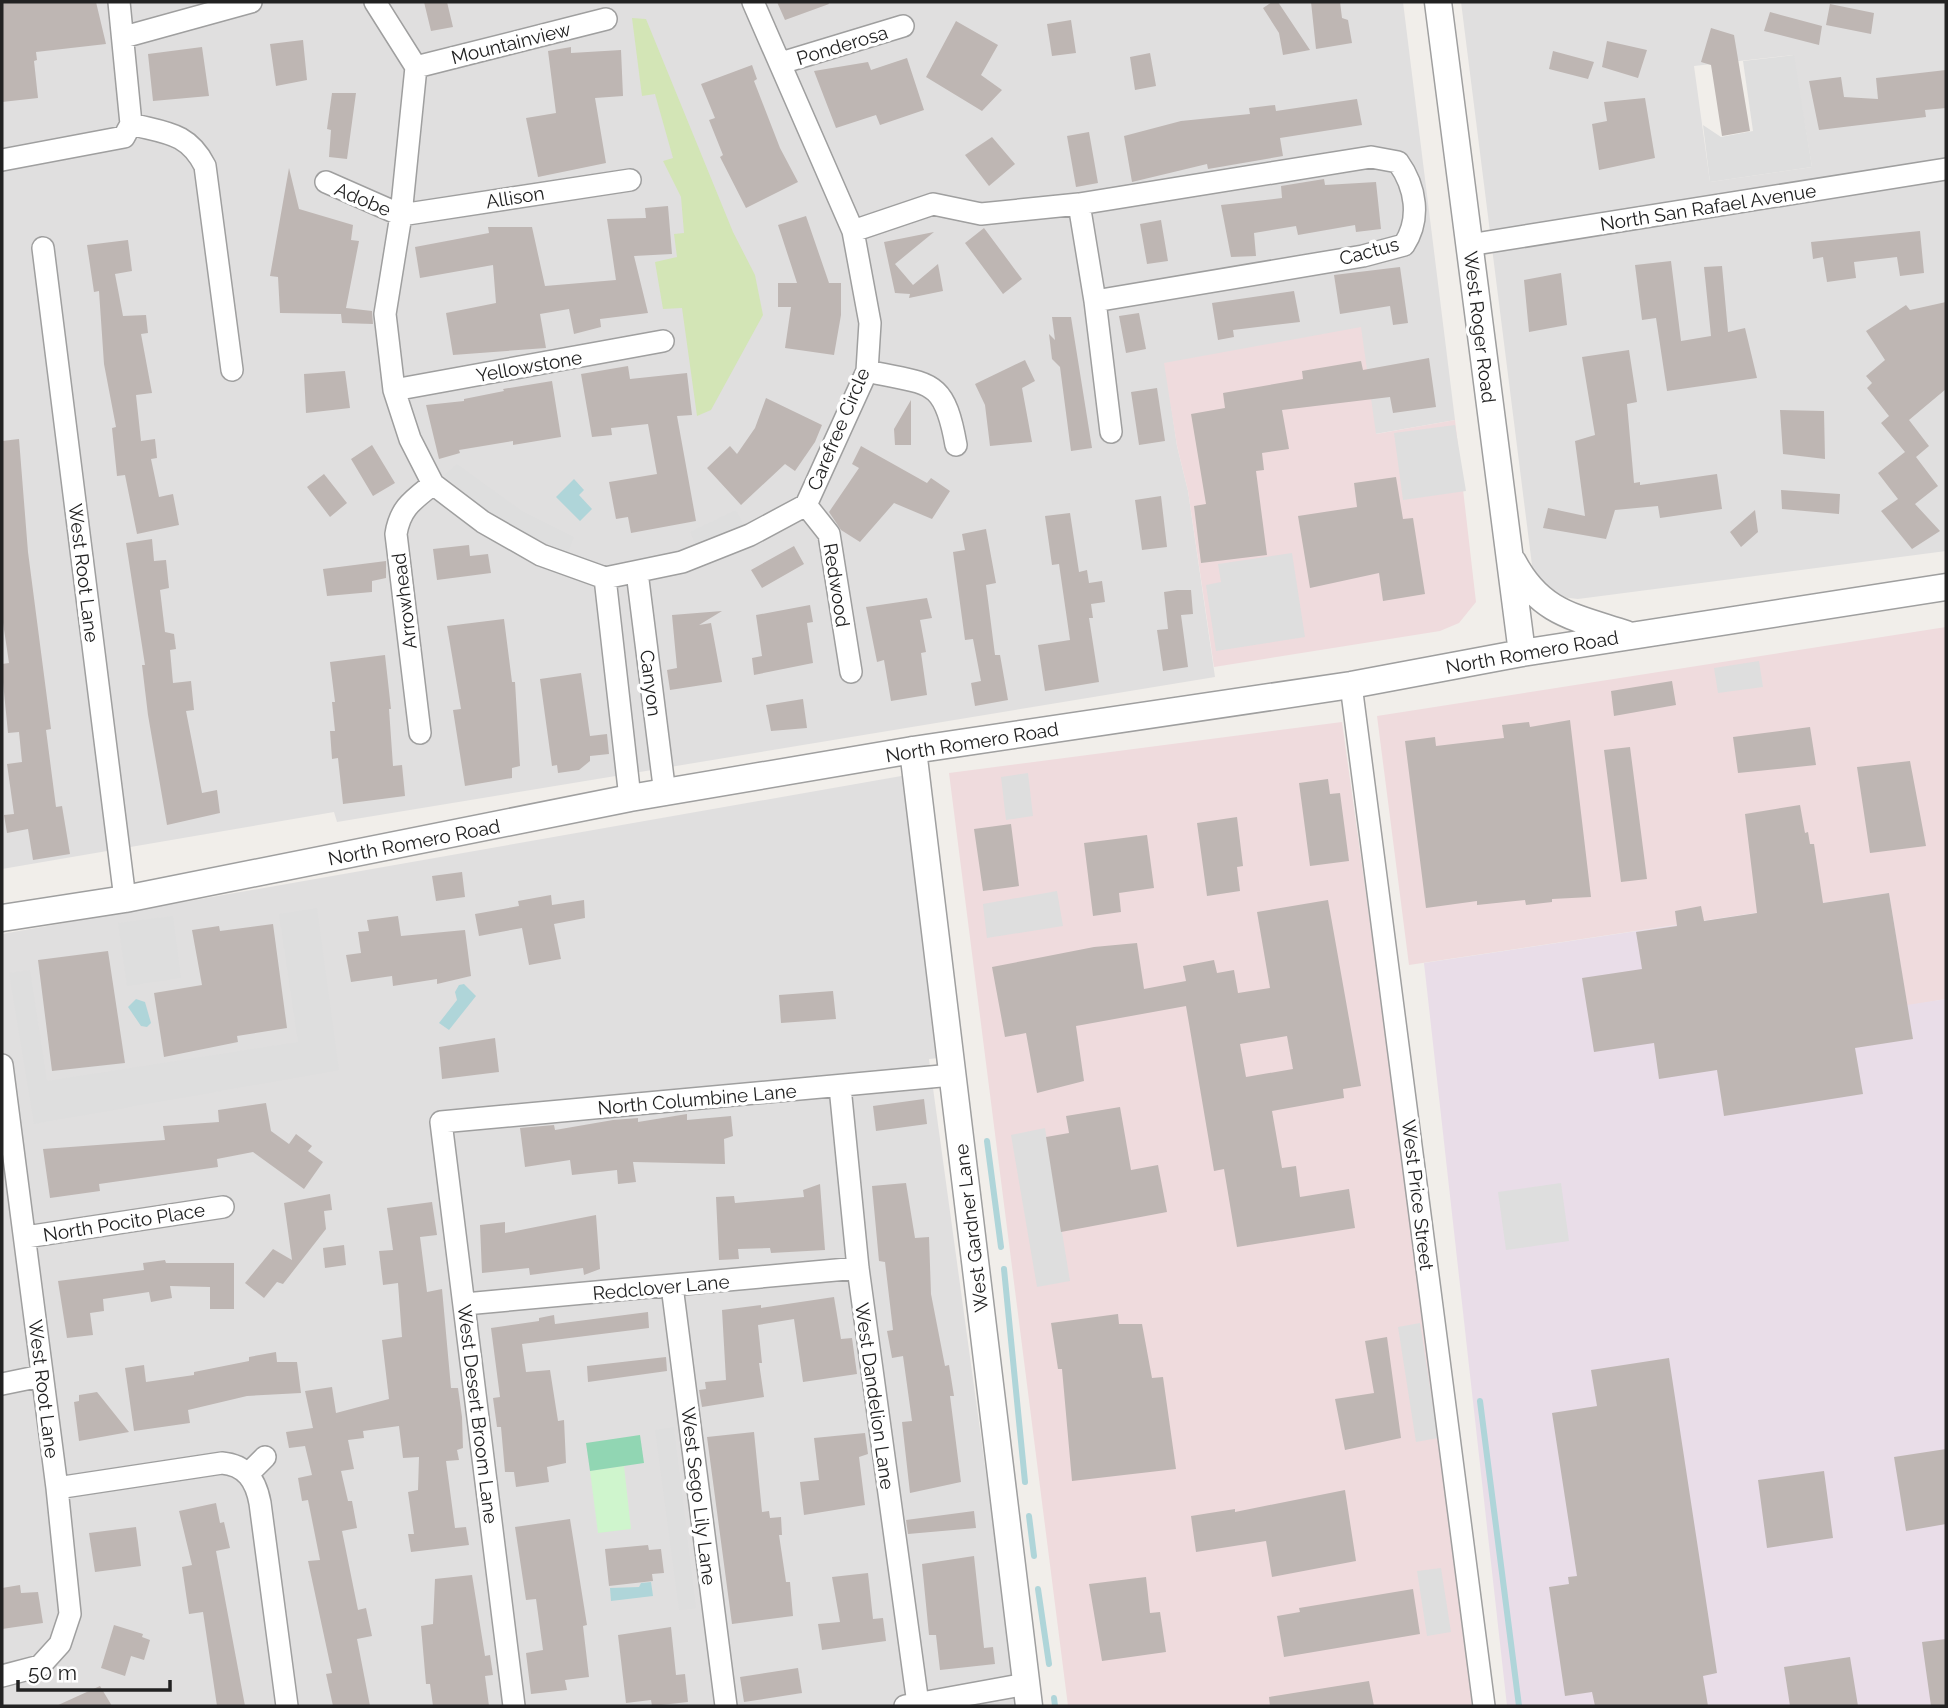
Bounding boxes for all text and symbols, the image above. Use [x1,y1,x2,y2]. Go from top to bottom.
street label: Mountainview [449,17,574,68]
street label: Ponderosa [794,21,890,69]
street label: Adobe [332,177,394,221]
street label: North San Rafael Avenue [1598,179,1818,235]
street label: Allison [484,182,546,212]
street label: Cactus [1337,233,1401,269]
street label: West Roger Road [1460,250,1500,404]
street label: Yellowstone [474,346,584,386]
street label: Carefree Circle [802,364,874,494]
street label: West Root Lane [65,502,103,644]
street label: Redwood [820,541,854,629]
street label: Arrowhead [387,552,421,650]
street label: North Romero Road [1444,626,1620,678]
street label: Canyon [636,649,666,717]
street label: North Romero Road [884,717,1060,767]
street label: North Romero Road [326,815,502,869]
street label: North Columbine Lane [597,1079,797,1119]
street label: West Price Street [1398,1118,1438,1272]
street label: West Gardner Lane [950,1143,992,1313]
street label: North Pocito Place [42,1198,206,1246]
street label: Redclover Lane [592,1270,730,1304]
street label: West Dandelion Lane [851,1301,899,1491]
street label: West Desert Broom Lane [454,1303,502,1525]
street label: West Root Lane [25,1318,63,1460]
street label: West Sego Lily Lane [677,1406,721,1586]
scale bar [18,1648,170,1692]
text: 50 m [28,1660,77,1685]

